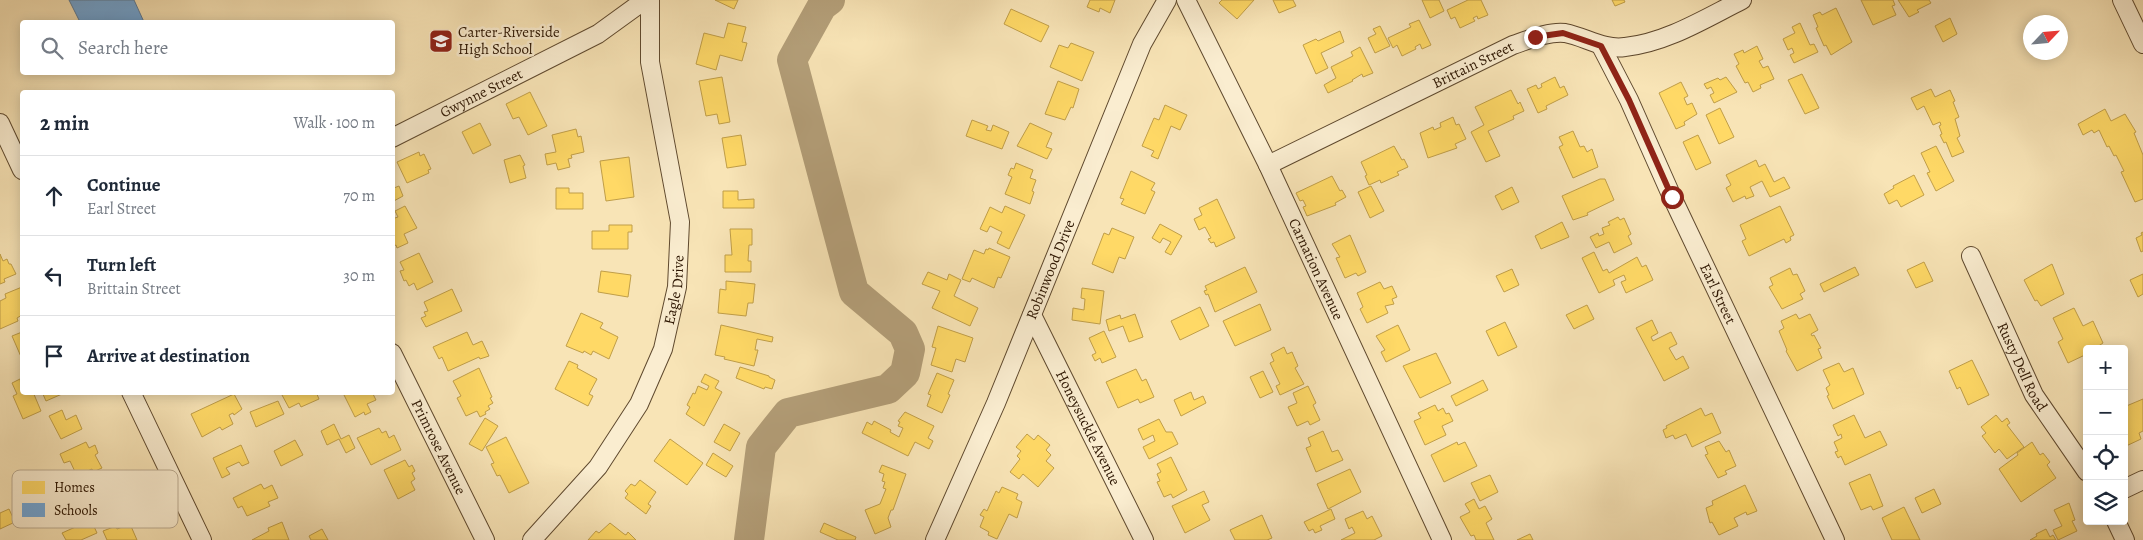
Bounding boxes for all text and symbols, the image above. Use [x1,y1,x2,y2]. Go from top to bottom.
north arrow [2023,15,2068,60]
search box [20,20,395,75]
place label: Carter-Riverside High School [458,22,560,59]
route end [1524,26,1547,49]
school or university icon: Carter-Riverside High School [428,28,454,54]
icon: search [38,34,66,62]
text: Search here [78,35,168,61]
street label: Brittain Street [1429,36,1517,93]
street label: Gwynne Street [437,64,526,122]
text: 2 min [40,109,89,137]
text: Walk · 100 m [294,112,375,134]
text: Continue [87,172,161,198]
icon: ahead [40,182,68,210]
text: 70 m [343,185,375,207]
route start [1661,186,1684,209]
text: Earl Street [87,198,156,220]
street label: Carnation Avenue [1284,215,1349,323]
street label: Robinwood Drive [1021,216,1080,322]
text: Turn left [87,252,156,278]
street label: Eagle Drive [659,254,688,327]
street label: Earl Street [1695,260,1741,327]
icon: left [40,262,68,290]
text: 30 m [343,265,375,287]
text: Brittain Street [87,278,181,300]
street label: Rusty Dell Road [1992,319,2053,416]
icon: arrive [40,342,68,370]
text: Arrive at destination [87,343,250,369]
map controls [2083,345,2128,525]
button: + [2083,345,2128,390]
street label: Honeysuckle Avenue [1051,367,1125,489]
button: − [2083,390,2128,435]
street label: Primrose Avenue [407,396,471,498]
button: locate [2083,435,2128,480]
legend [12,470,178,528]
text: Homes [54,478,95,497]
button: layers [2083,480,2128,525]
text: Schools [54,501,98,520]

